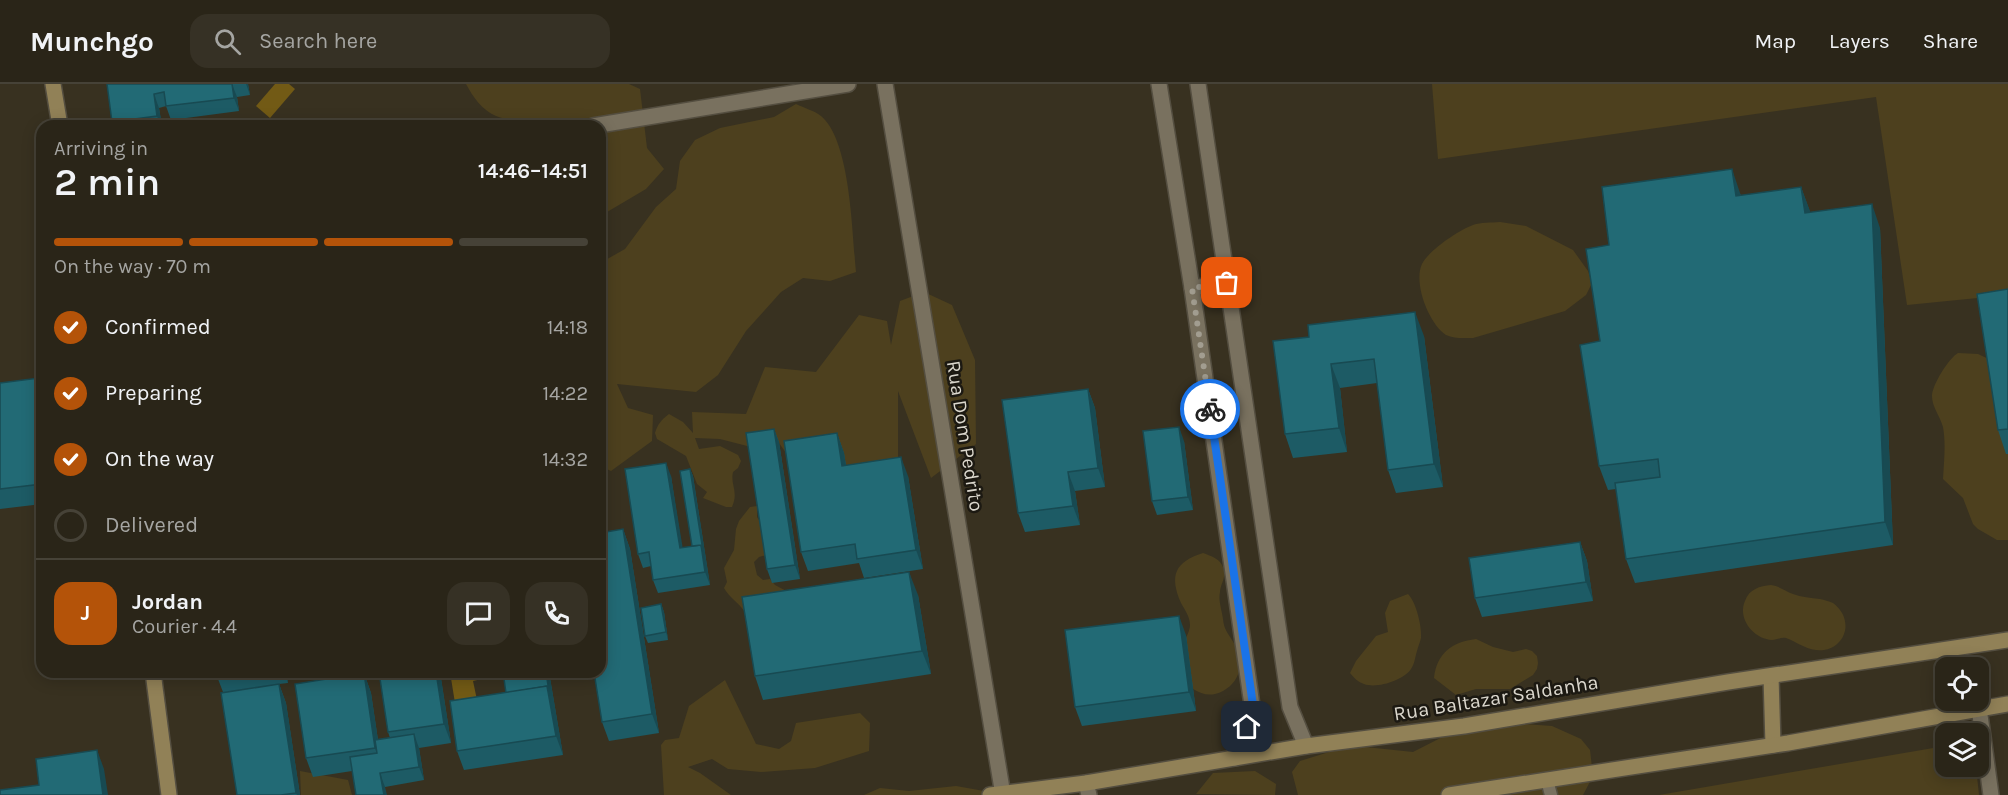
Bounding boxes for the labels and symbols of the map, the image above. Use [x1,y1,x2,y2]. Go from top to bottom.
pin [1201,257,1252,308]
street label: Rua Dom Pedrito [942,359,988,513]
courier [1180,379,1240,439]
street label: Rua Baltazar Saldanha [1392,670,1600,726]
pin [1221,701,1272,752]

